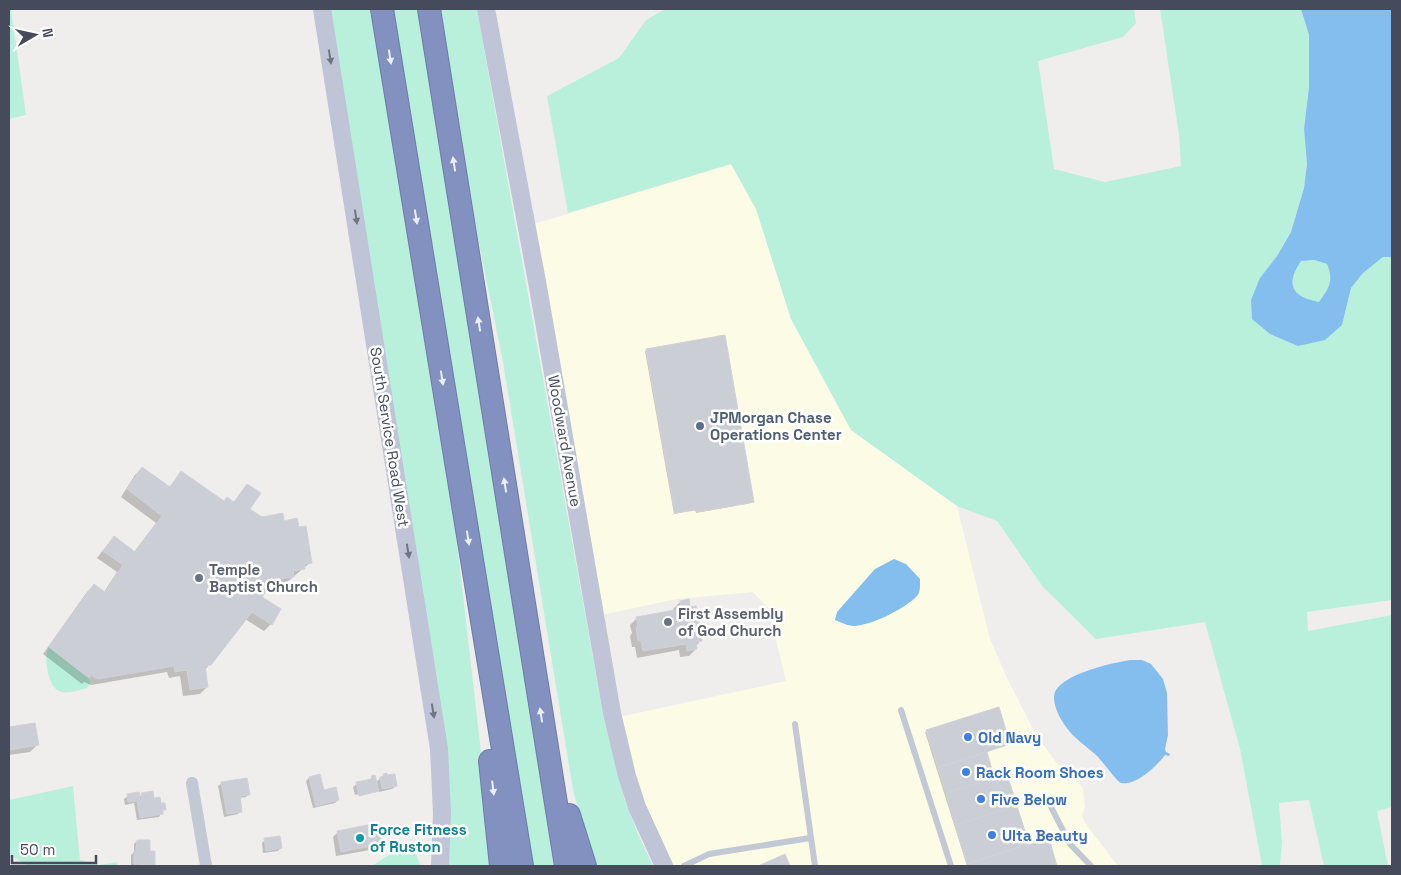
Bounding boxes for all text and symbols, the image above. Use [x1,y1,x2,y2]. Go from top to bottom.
north arrow [10,10,60,60]
text: N [38,27,57,39]
one-way arrow [326,49,334,65]
one-way arrow [386,49,394,65]
one-way arrow [449,156,457,172]
one-way arrow [352,210,360,226]
one-way arrow [412,210,420,226]
one-way arrow [475,316,483,332]
street label: South Service Road West [366,346,414,528]
one-way arrow [439,370,447,386]
street label: Woodward Avenue [544,374,586,508]
place label: JPMorgan Chase Operations Center [710,408,842,444]
marker: JPMorgan Chase Operations Center [694,420,706,432]
one-way arrow [500,477,508,493]
one-way arrow [465,530,473,546]
one-way arrow [405,543,413,559]
place label: Temple Baptist Church [209,560,318,596]
marker: Temple Baptist Church [193,572,205,584]
place label: First Assembly of God Church [678,604,783,640]
marker: First Assembly of God Church [662,616,674,628]
one-way arrow [429,704,437,720]
one-way arrow [537,706,545,722]
place label: Old Navy [978,728,1041,747]
marker: Old Navy [962,731,974,743]
place label: Rack Room Shoes [976,763,1104,782]
marker: Rack Room Shoes [960,766,972,778]
one-way arrow [489,781,497,797]
place label: Five Below [991,790,1067,809]
marker: Five Below [975,793,987,805]
place label: Force Fitness of Ruston [370,820,467,856]
place label: Ulta Beauty [1002,826,1088,845]
marker: Ulta Beauty [986,829,998,841]
scale bar [12,832,96,864]
marker: Force Fitness of Ruston [354,832,366,844]
text: 50 m [20,840,55,859]

